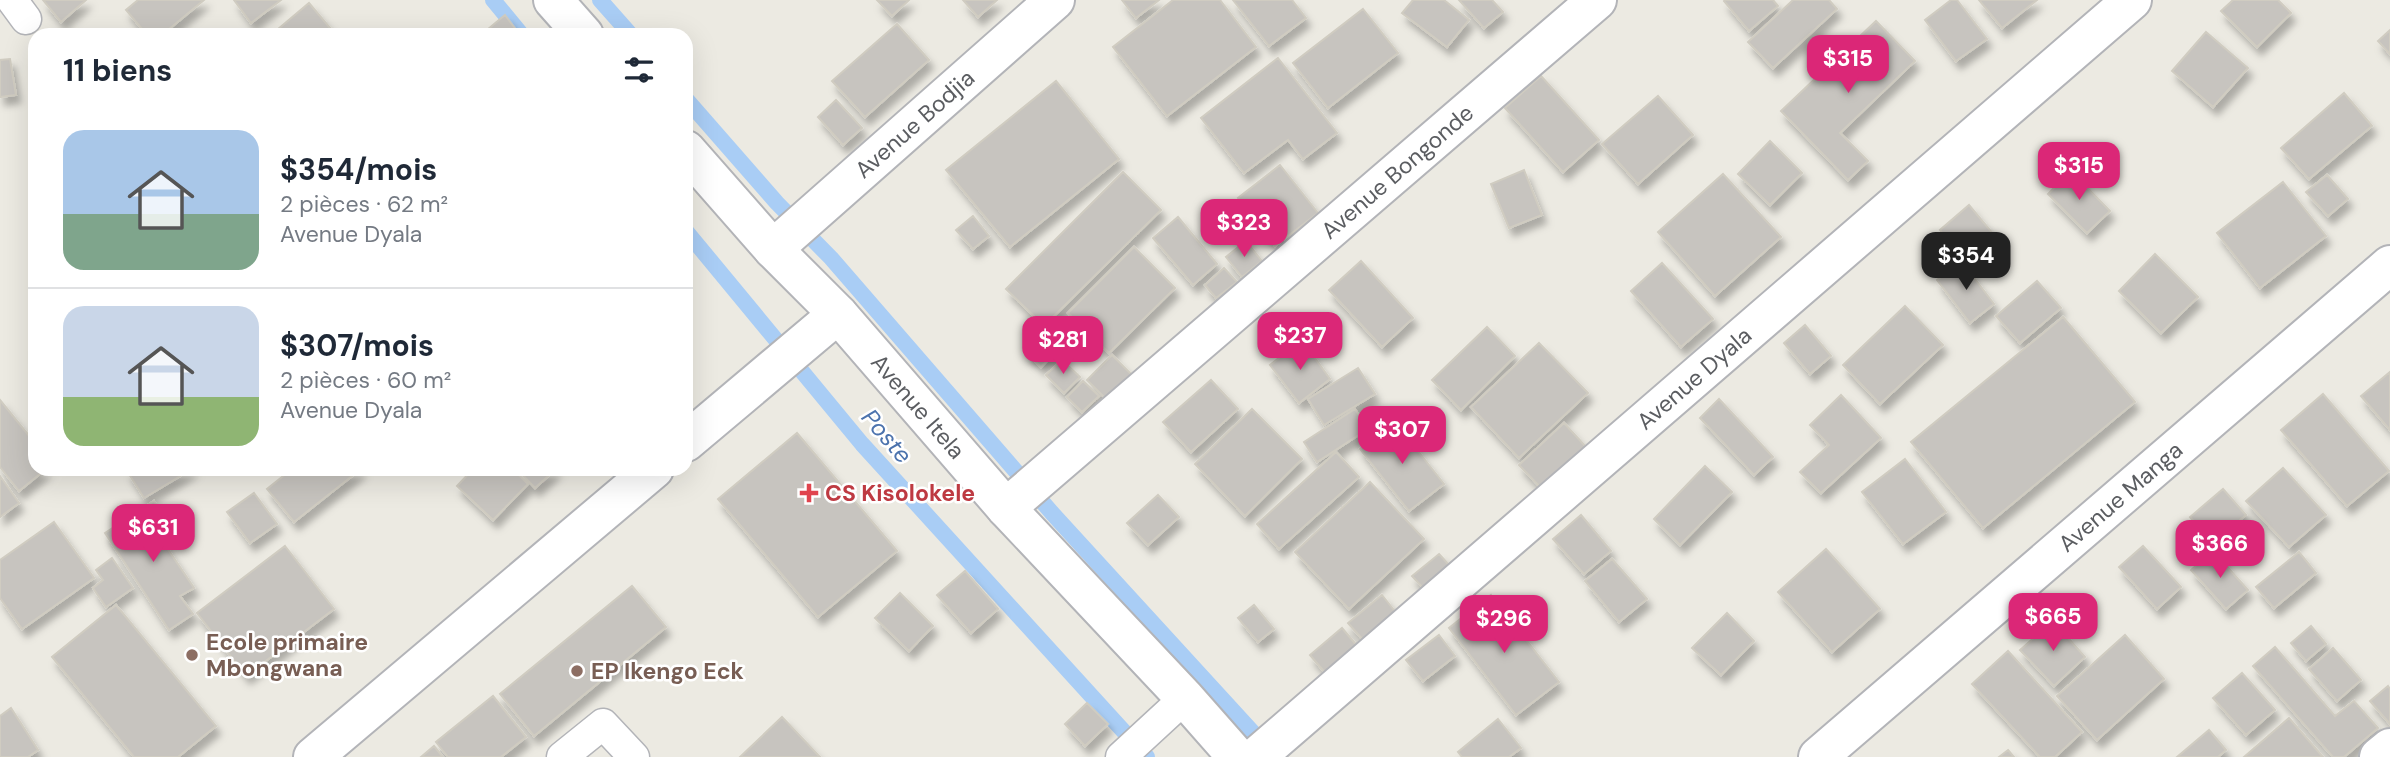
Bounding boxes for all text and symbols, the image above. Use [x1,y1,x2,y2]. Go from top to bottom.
pin: $315 [1807,36,1889,95]
text: $315 [1823,43,1873,73]
text: 11 biens [63,51,172,90]
icon: filters [620,51,658,89]
street label: Avenue Bodjia [849,63,981,185]
street label: Avenue Bongonde [1315,98,1480,246]
pin: $315 [2038,142,2120,202]
text: $354/mois [280,150,437,189]
text: $315 [2054,150,2104,180]
icon: home [119,158,203,242]
text: 2 pièces · 62 m² [280,189,448,219]
pin: $323 [1203,200,1285,259]
text: $323 [1217,207,1271,237]
text: Avenue Dyala [280,219,422,249]
pin: $354 [1925,232,2007,292]
text: $354 [1937,240,1995,270]
pin: $237 [1259,312,1341,372]
pin: $281 [1022,316,1104,376]
text: $237 [1273,320,1327,350]
street label: Avenue Dyala [1630,321,1758,436]
text: $281 [1038,324,1088,354]
text: $307/mois [280,326,434,365]
icon: home [119,334,203,418]
street label: Avenue Itela [864,348,972,465]
text: 2 pièces · 60 m² [280,365,451,395]
text: Avenue Dyala [280,395,422,425]
water label: Poste [855,402,919,470]
pin: $307 [1361,406,1443,466]
text: $307 [1374,414,1430,444]
street label: Avenue Manga [2052,435,2189,559]
place label: CS Kisolokele [825,478,975,508]
marker: CS Kisolokele [799,483,819,503]
pin: $631 [112,504,194,564]
text: $631 [128,512,178,542]
pin: $366 [2179,520,2261,580]
text: $366 [2192,528,2248,558]
pin: $665 [2012,594,2094,653]
pin: $296 [1463,596,1545,655]
text: $665 [2025,601,2081,631]
text: $296 [1476,603,1532,633]
place label: Ecole primaire Mbongwana [206,627,368,683]
marker: Ecole primaire Mbongwana [184,647,200,663]
place label: EP Ikengo Eck [591,656,744,686]
marker: EP Ikengo Eck [569,663,585,679]

